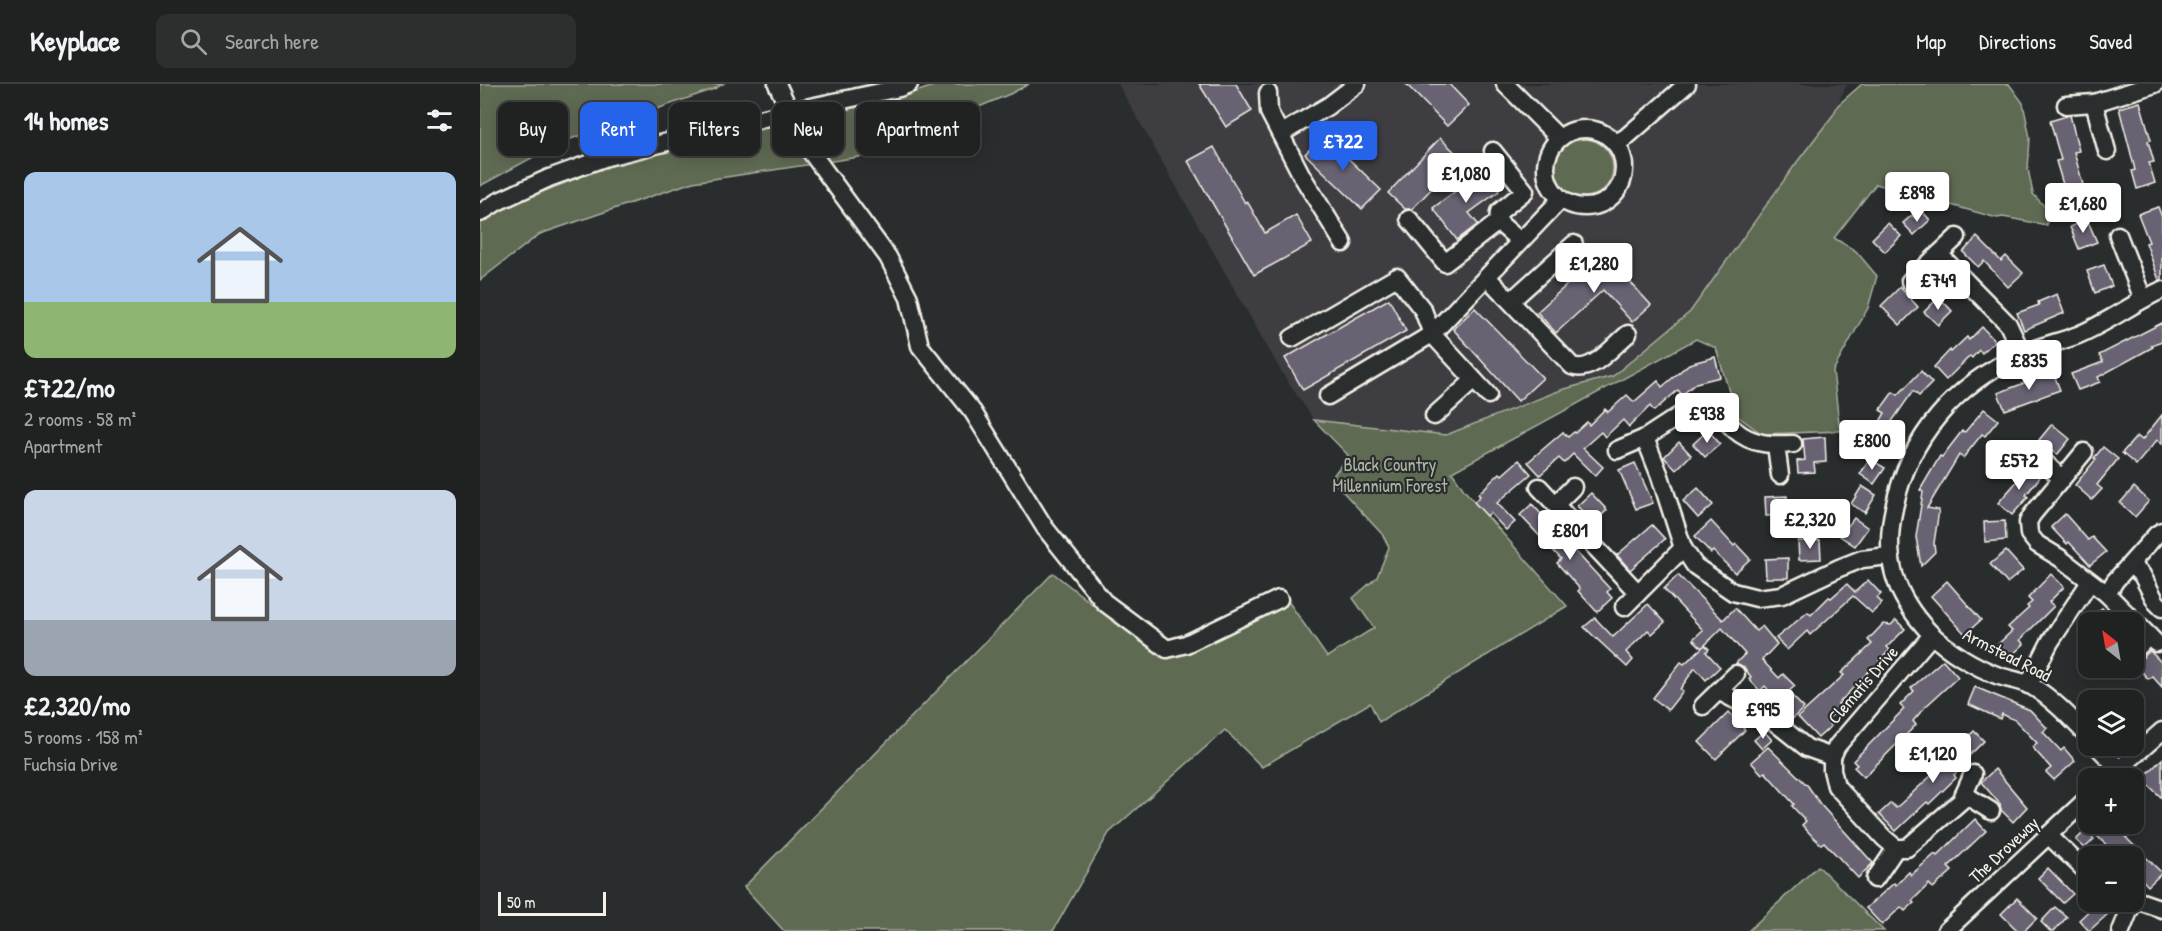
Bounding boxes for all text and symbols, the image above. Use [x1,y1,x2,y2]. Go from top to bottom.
search box [156,14,576,68]
text: Keyplace [30,22,120,60]
icon: search [177,25,210,58]
text: Search here [225,26,319,56]
text: Map [1916,27,1946,56]
text: Directions [1979,27,2056,56]
text: Saved [2089,27,2132,56]
chip: Buy [498,102,568,156]
chip: Rent [580,102,657,156]
chip: Filters [669,102,760,156]
chip: New [772,102,844,156]
chip: Apartment [856,102,980,156]
text: 14 homes [24,103,109,138]
icon: filters [423,104,456,137]
pin: £722 [1307,121,1379,172]
text: £722 [1323,127,1363,154]
pin: £1,080 [1417,153,1515,204]
text: £1,080 [1442,159,1490,186]
pin: £898 [1881,172,1953,223]
text: £898 [1899,178,1935,205]
pin: £1,680 [2034,183,2132,234]
text: £1,680 [2059,189,2107,216]
icon: home [186,211,294,319]
pin: £1,280 [1545,243,1643,294]
text: £1,280 [1569,249,1619,276]
pin: £749 [1902,260,1974,311]
text: £749 [1920,266,1956,293]
pin: £835 [1993,340,2065,391]
text: £835 [2010,346,2048,373]
text: £722/mo [24,370,115,405]
pin: £938 [1671,393,1743,444]
text: £938 [1689,399,1725,426]
text: 2 rooms · 58 m² [24,405,136,432]
pin: £800 [1836,420,1908,471]
text: £800 [1853,426,1891,453]
text: Apartment [24,432,102,459]
pin: £572 [1983,440,2055,491]
text: £572 [2000,446,2038,473]
park label: Black Country Millennium Forest [1333,452,1448,498]
pin: £2,320 [1761,499,1859,550]
text: £2,320 [1784,505,1836,532]
pin: £801 [1534,510,1606,561]
text: £801 [1552,516,1588,543]
icon: home [186,529,294,637]
north arrow [2078,612,2144,678]
map controls [2078,612,2144,912]
street label: Armstead Road [1959,622,2056,687]
street label: Clematis Drive [1822,640,1904,729]
text: £2,320/mo [24,688,130,723]
pin: £995 [1727,689,1799,740]
button: layers [2078,690,2144,756]
text: £995 [1746,695,1780,722]
text: 5 rooms · 158 m² [24,723,143,750]
pin: £1,120 [1884,733,1982,784]
text: £1,120 [1909,739,1957,766]
text: Fuchsia Drive [24,750,118,777]
button: + [2078,768,2144,834]
street label: The Droveway [1963,810,2044,889]
button: − [2078,846,2144,912]
scale bar [498,889,606,916]
text: 50 m [507,891,536,913]

